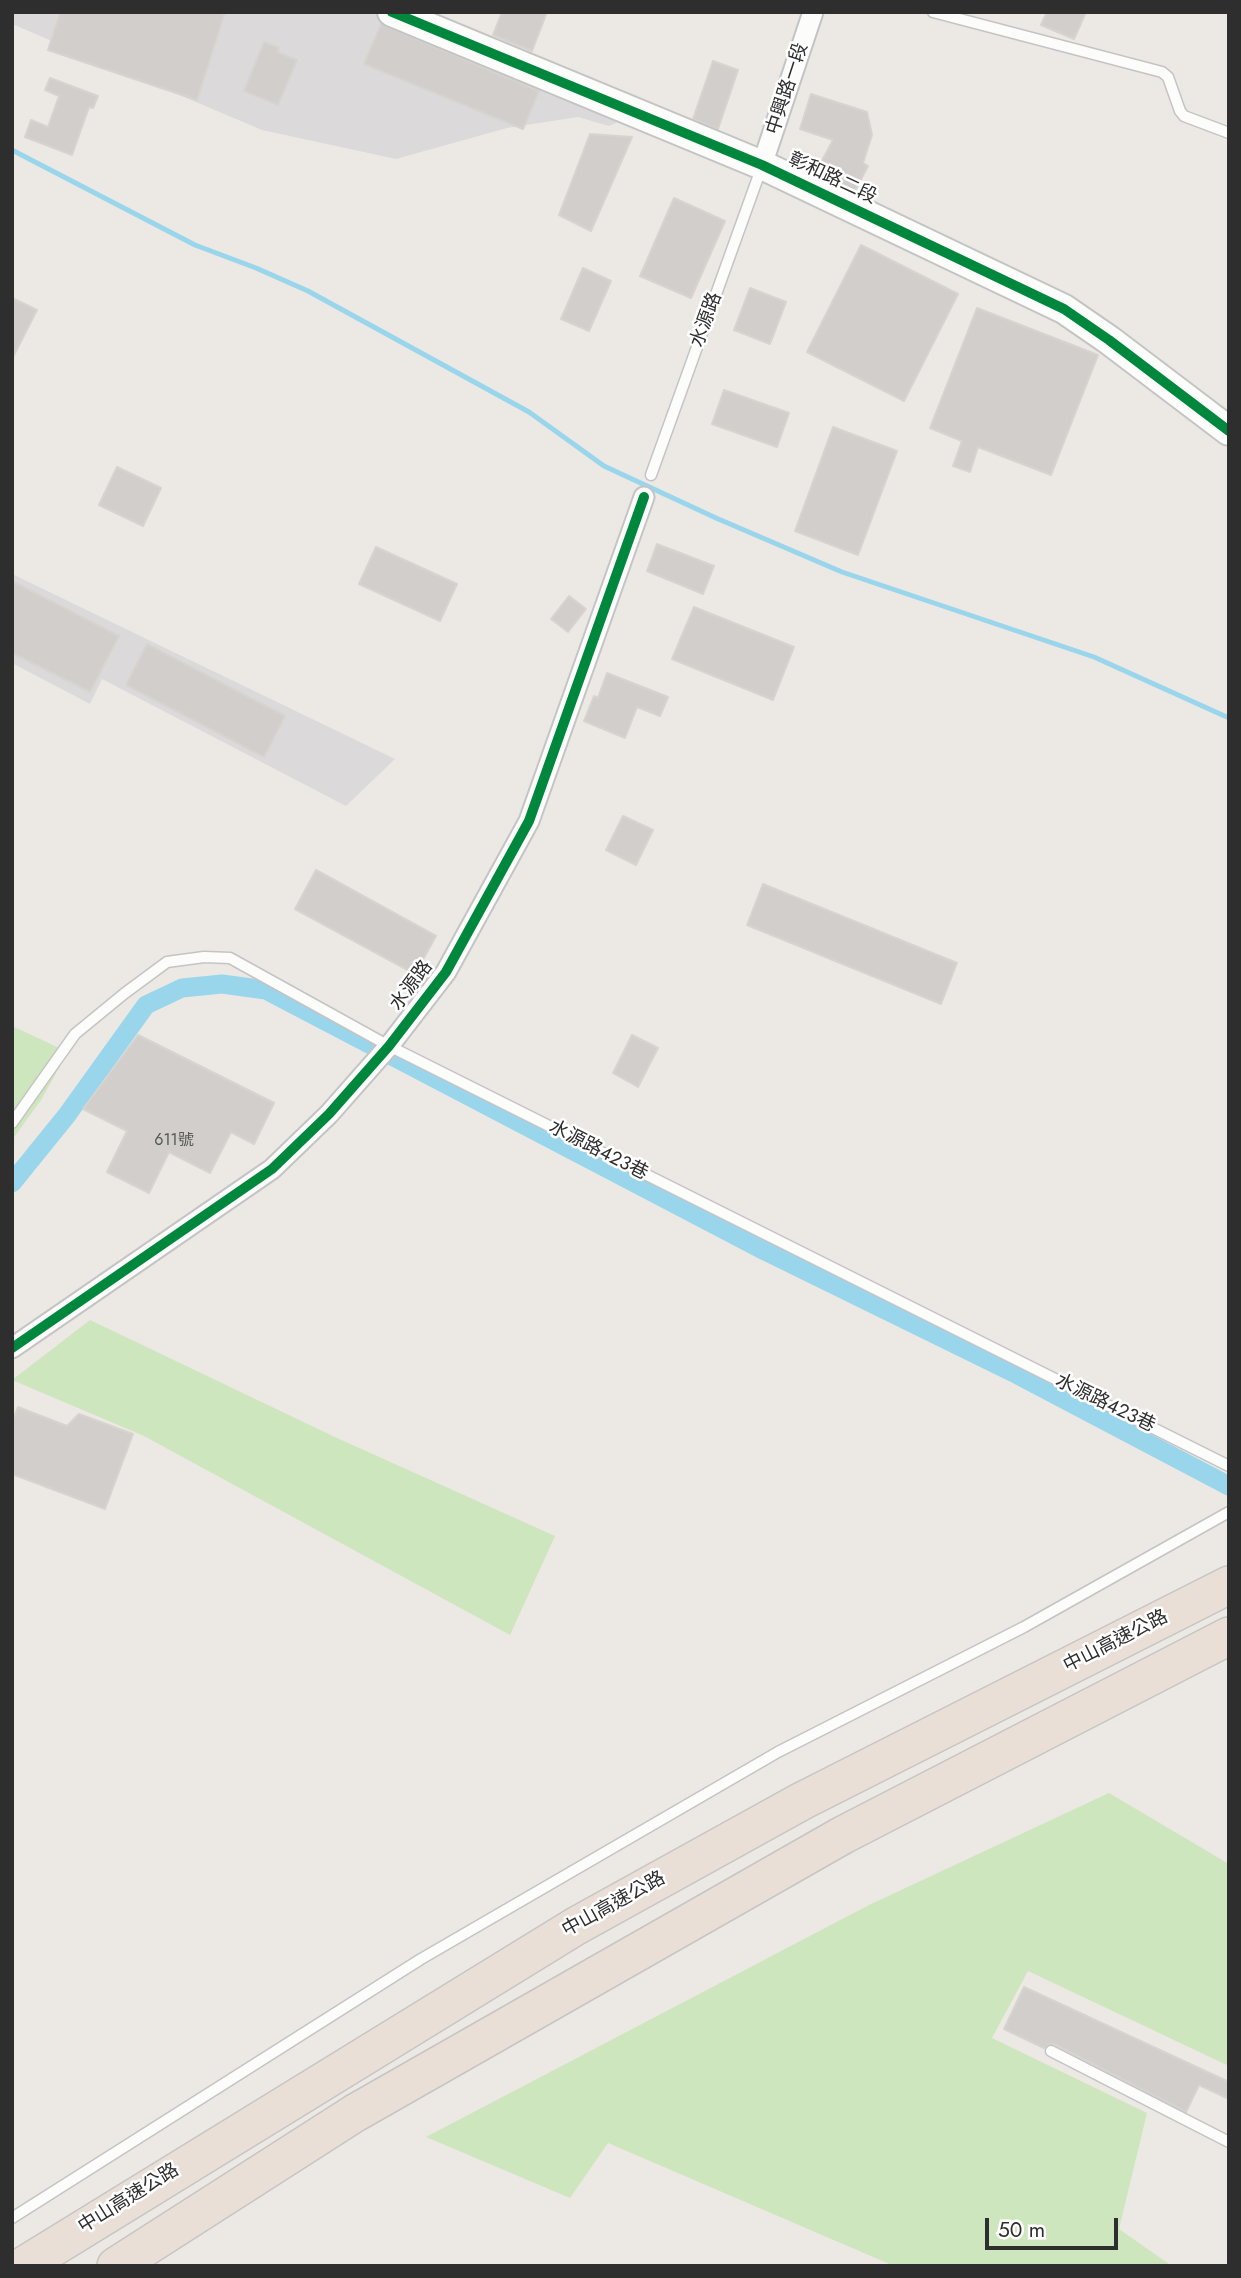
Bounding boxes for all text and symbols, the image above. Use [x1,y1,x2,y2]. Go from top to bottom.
street label: 中興路一段 [762,40,814,138]
street label: 彰和路二段 [784,149,880,209]
street label: 水源路 [687,289,727,351]
street label: 水源路 [386,956,438,1016]
street label: 水源路423巷 [545,1116,651,1186]
house number: 611號 [154,1131,194,1151]
street label: 水源路423巷 [1051,1370,1159,1438]
street label: 中山高速公路 [1060,1606,1172,1678]
street label: 中山高速公路 [559,1867,669,1943]
street label: 中山高速公路 [75,2159,183,2239]
scale bar [989,2204,1122,2248]
text: 50 m [998,2215,1045,2245]

